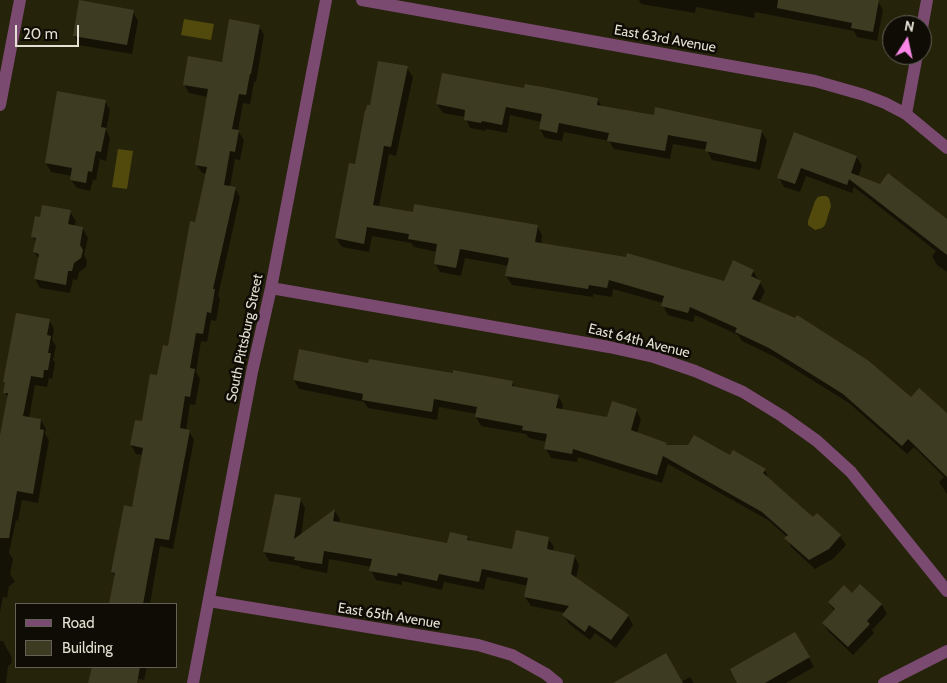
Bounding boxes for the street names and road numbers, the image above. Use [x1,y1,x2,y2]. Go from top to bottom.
street label: East 63rd Avenue [613,22,717,56]
street label: South Pittsburg Street [223,273,267,403]
street label: East 64th Avenue [586,320,692,362]
street label: East 65th Avenue [337,600,441,632]

